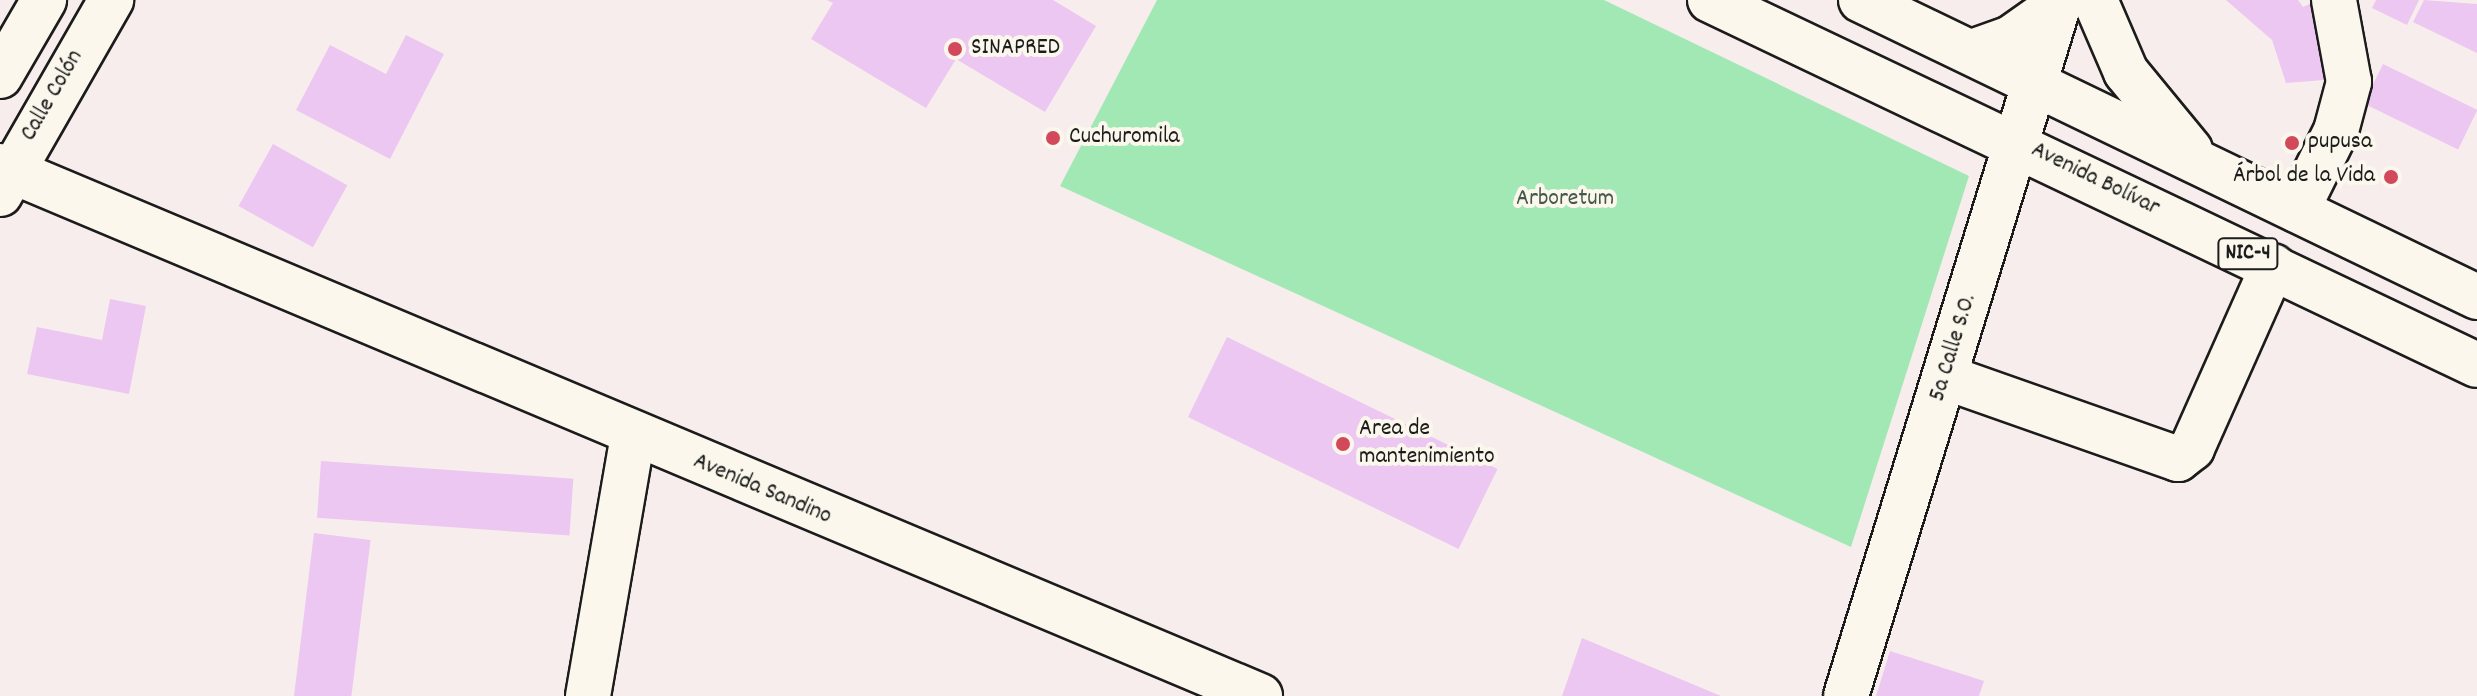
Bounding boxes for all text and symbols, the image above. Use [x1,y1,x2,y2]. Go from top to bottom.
place label: SINAPRED [971,35,1060,63]
marker: SINAPRED [946,40,964,58]
street label: Calle Colón [15,45,91,147]
place label: Cuchuromila [1069,124,1180,152]
marker: Cuchuromila [1044,129,1062,147]
place label: pupusa [2308,129,2372,157]
marker: pupusa [2283,134,2301,152]
street label: Avenida Bolívar [2026,136,2164,224]
place label: Árbol de la Vida [2233,163,2375,191]
marker: Árbol de la Vida [2382,168,2400,186]
park label: Arboretum [1516,186,1614,214]
road number: NIC-4 [2216,236,2280,272]
street label: 5a Calle S.O. [1924,291,1984,405]
place label: Area de mantenimiento [1359,416,1495,472]
marker: Area de mantenimiento [1334,435,1352,453]
street label: Avenida Sandino [688,448,836,532]

